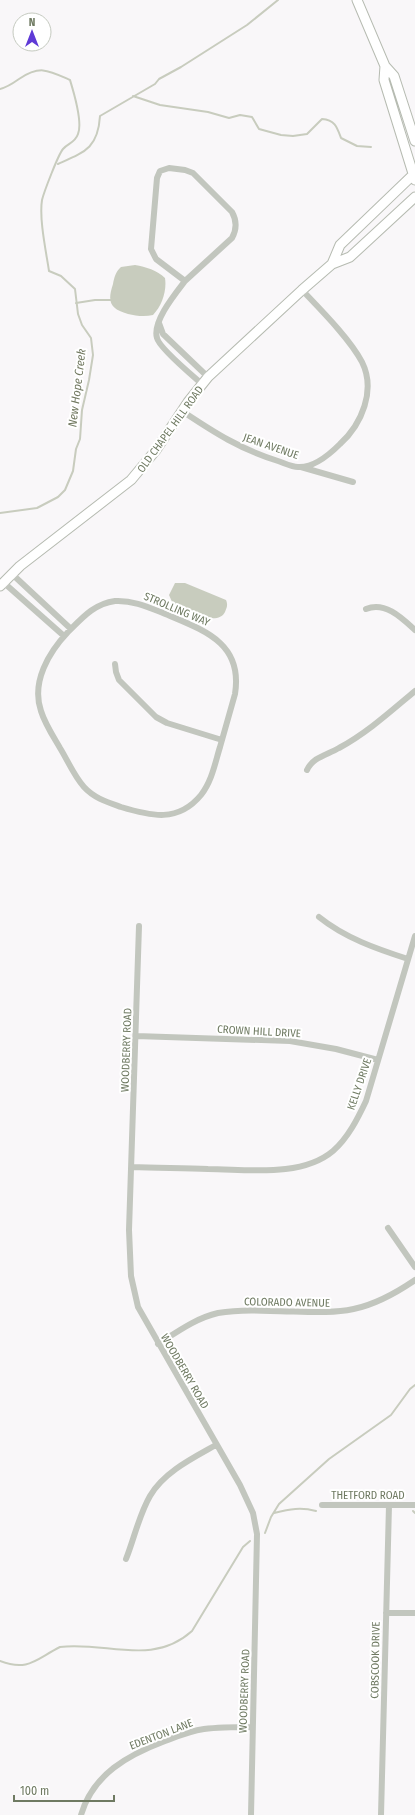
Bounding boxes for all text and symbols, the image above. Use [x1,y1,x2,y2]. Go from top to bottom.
north arrow [12,12,52,52]
text: N [29,16,35,29]
water label: New Hope Creek [65,348,89,428]
street label: OLD CHAPEL HILL ROAD [135,383,206,475]
street label: JEAN AVENUE [241,431,300,462]
street label: STROLLING WAY [142,590,212,629]
street label: WOODBERRY ROAD [119,1008,134,1092]
street label: CROWN HILL DRIVE [217,1023,301,1040]
street label: KELLY DRIVE [345,1057,374,1112]
street label: COLORADO AVENUE [244,1295,330,1310]
street label: WOODBERRY ROAD [158,1332,211,1411]
street label: THETFORD ROAD [331,1489,405,1502]
street label: COBSCOOK DRIVE [368,1621,383,1699]
street label: WOODBERRY ROAD [237,1649,252,1733]
street label: EDENTON LANE [128,1716,195,1752]
scale bar [14,1777,114,1803]
text: 100 m [20,1784,49,1798]

